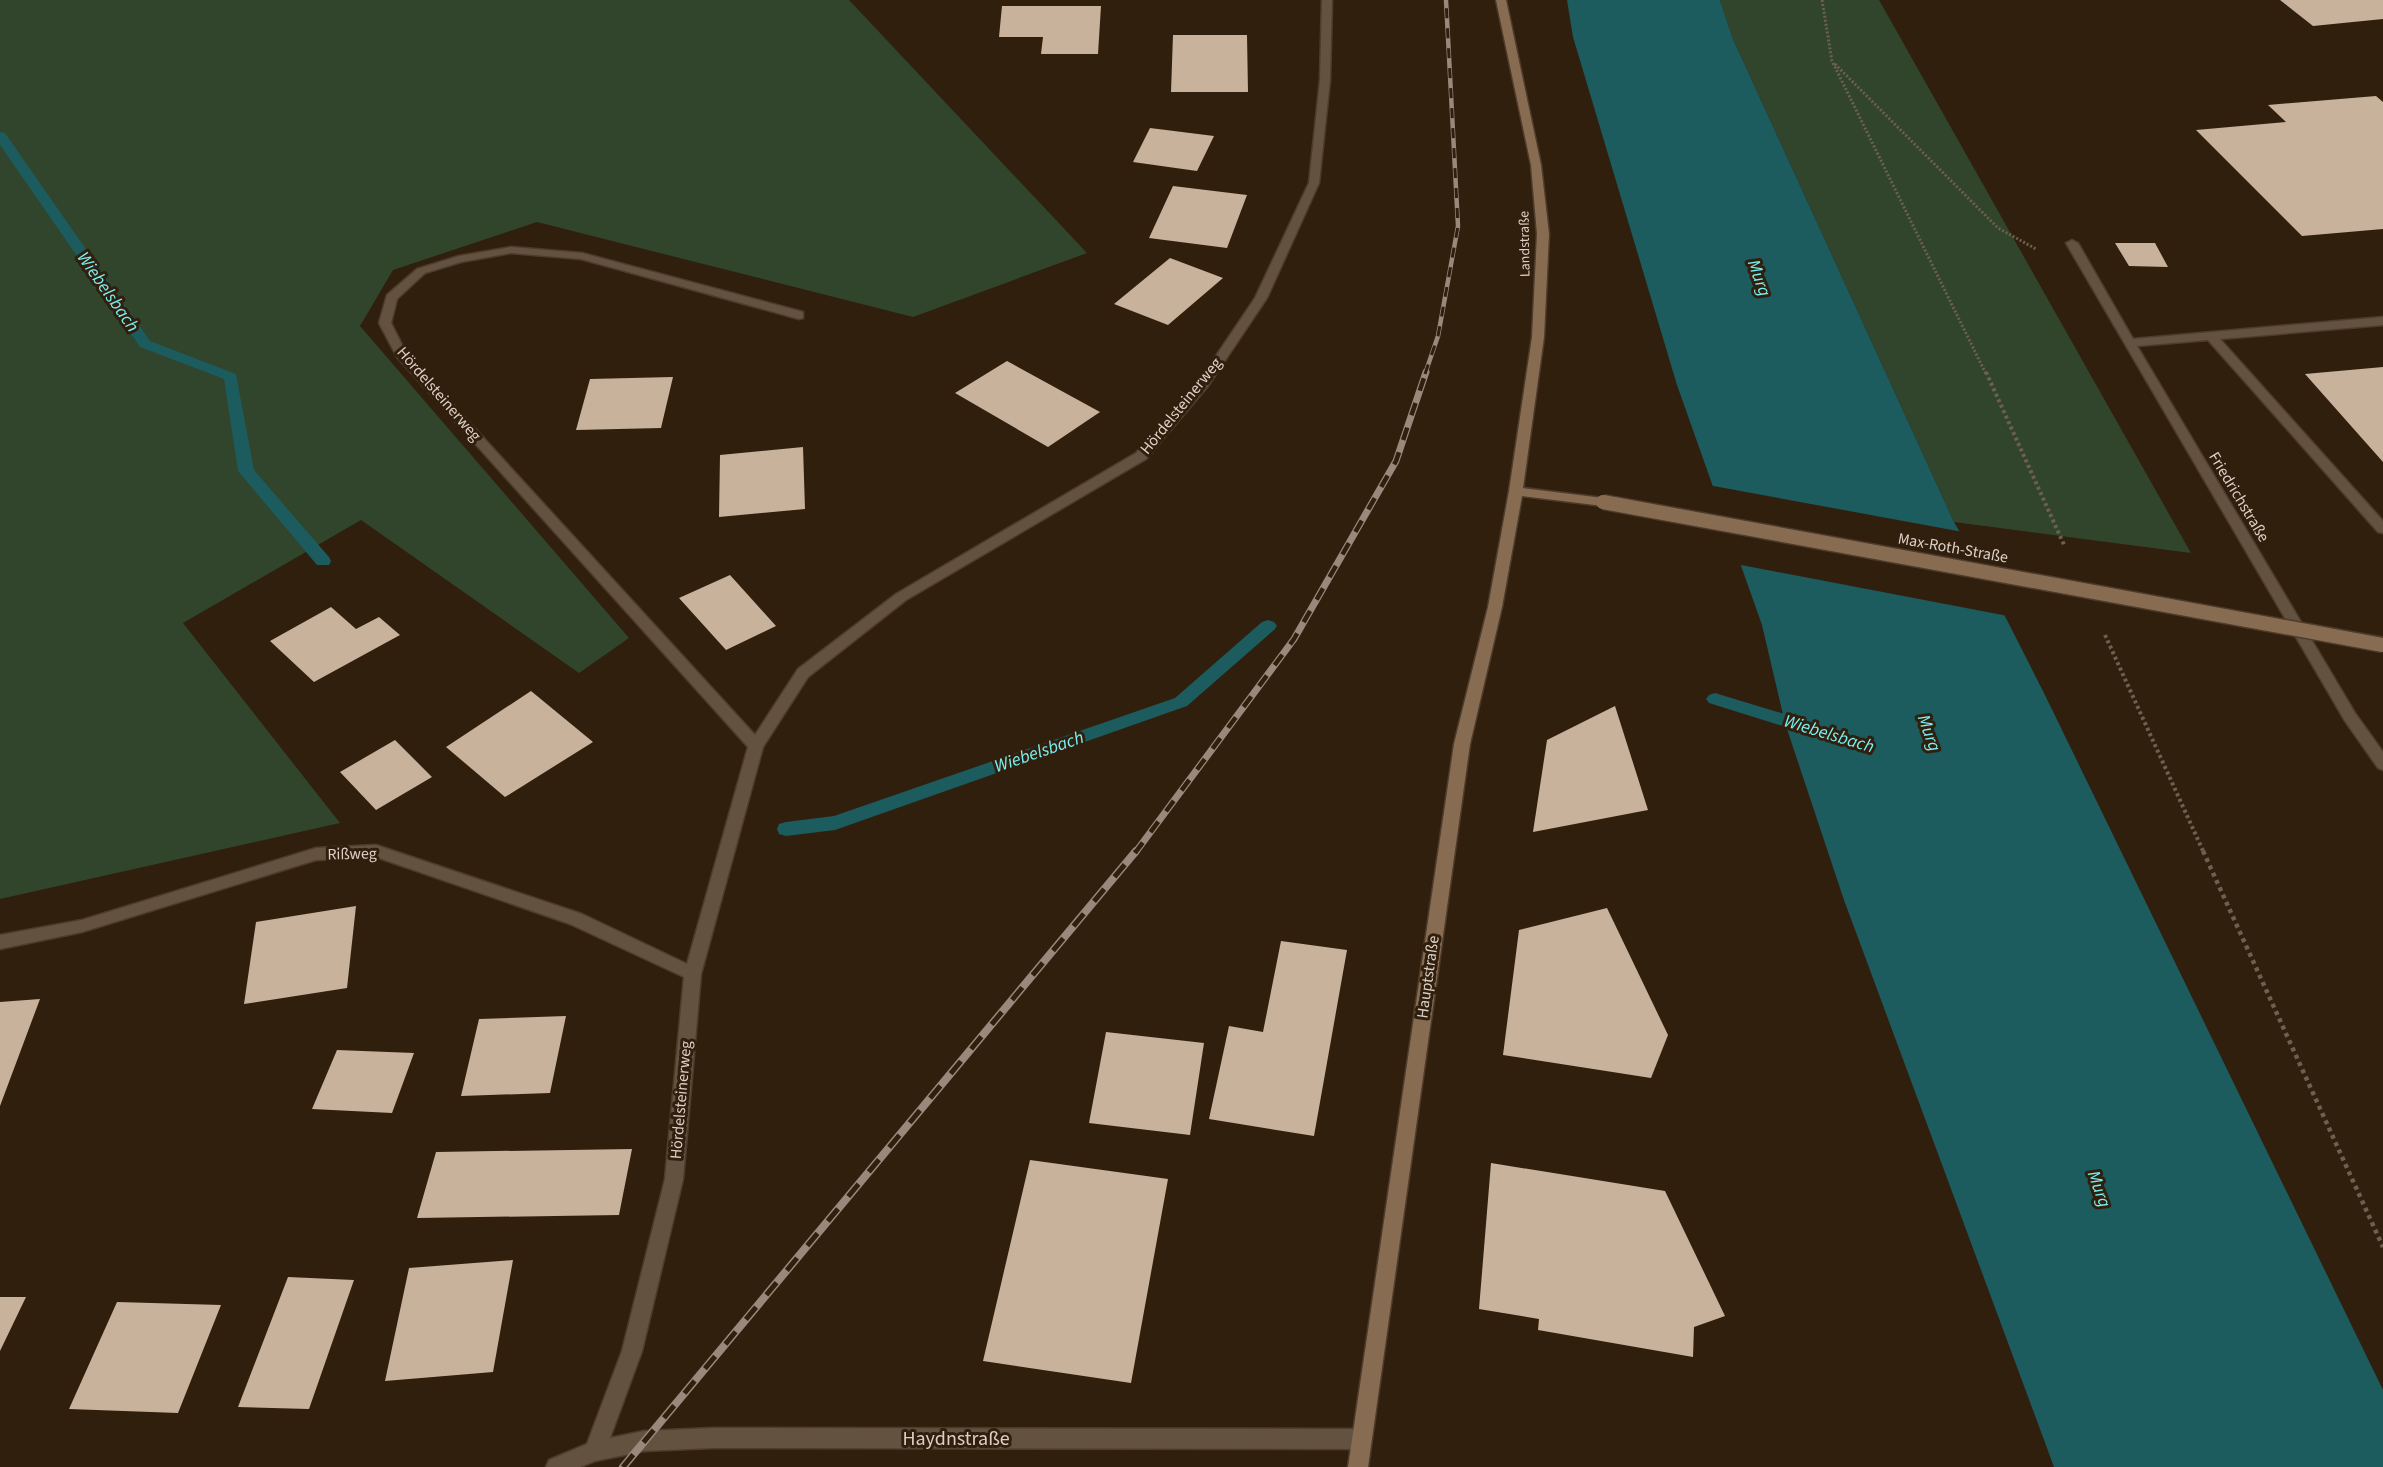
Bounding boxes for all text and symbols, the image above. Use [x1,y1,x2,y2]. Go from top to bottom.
street label: Landstraße [1514,211,1536,277]
water label: Wiebelsbach [71,247,145,337]
water label: Murg [1741,256,1777,300]
street label: Hördelsteinerweg [392,342,486,446]
street label: Hördelsteinerweg [1135,353,1227,459]
street label: Friedrichstraße [2203,448,2275,546]
street label: Max-Roth-Straße [1896,527,2010,569]
water label: Wiebelsbach [1781,708,1877,760]
water label: Murg [1911,711,1947,755]
water label: Wiebelsbach [991,725,1087,779]
street label: Rißweg [327,843,377,865]
street label: Hauptstraße [1411,934,1445,1020]
street label: Hördelsteinerweg [665,1040,697,1160]
water label: Murg [2081,1167,2117,1211]
street label: Haydnstraße [902,1425,1010,1453]

